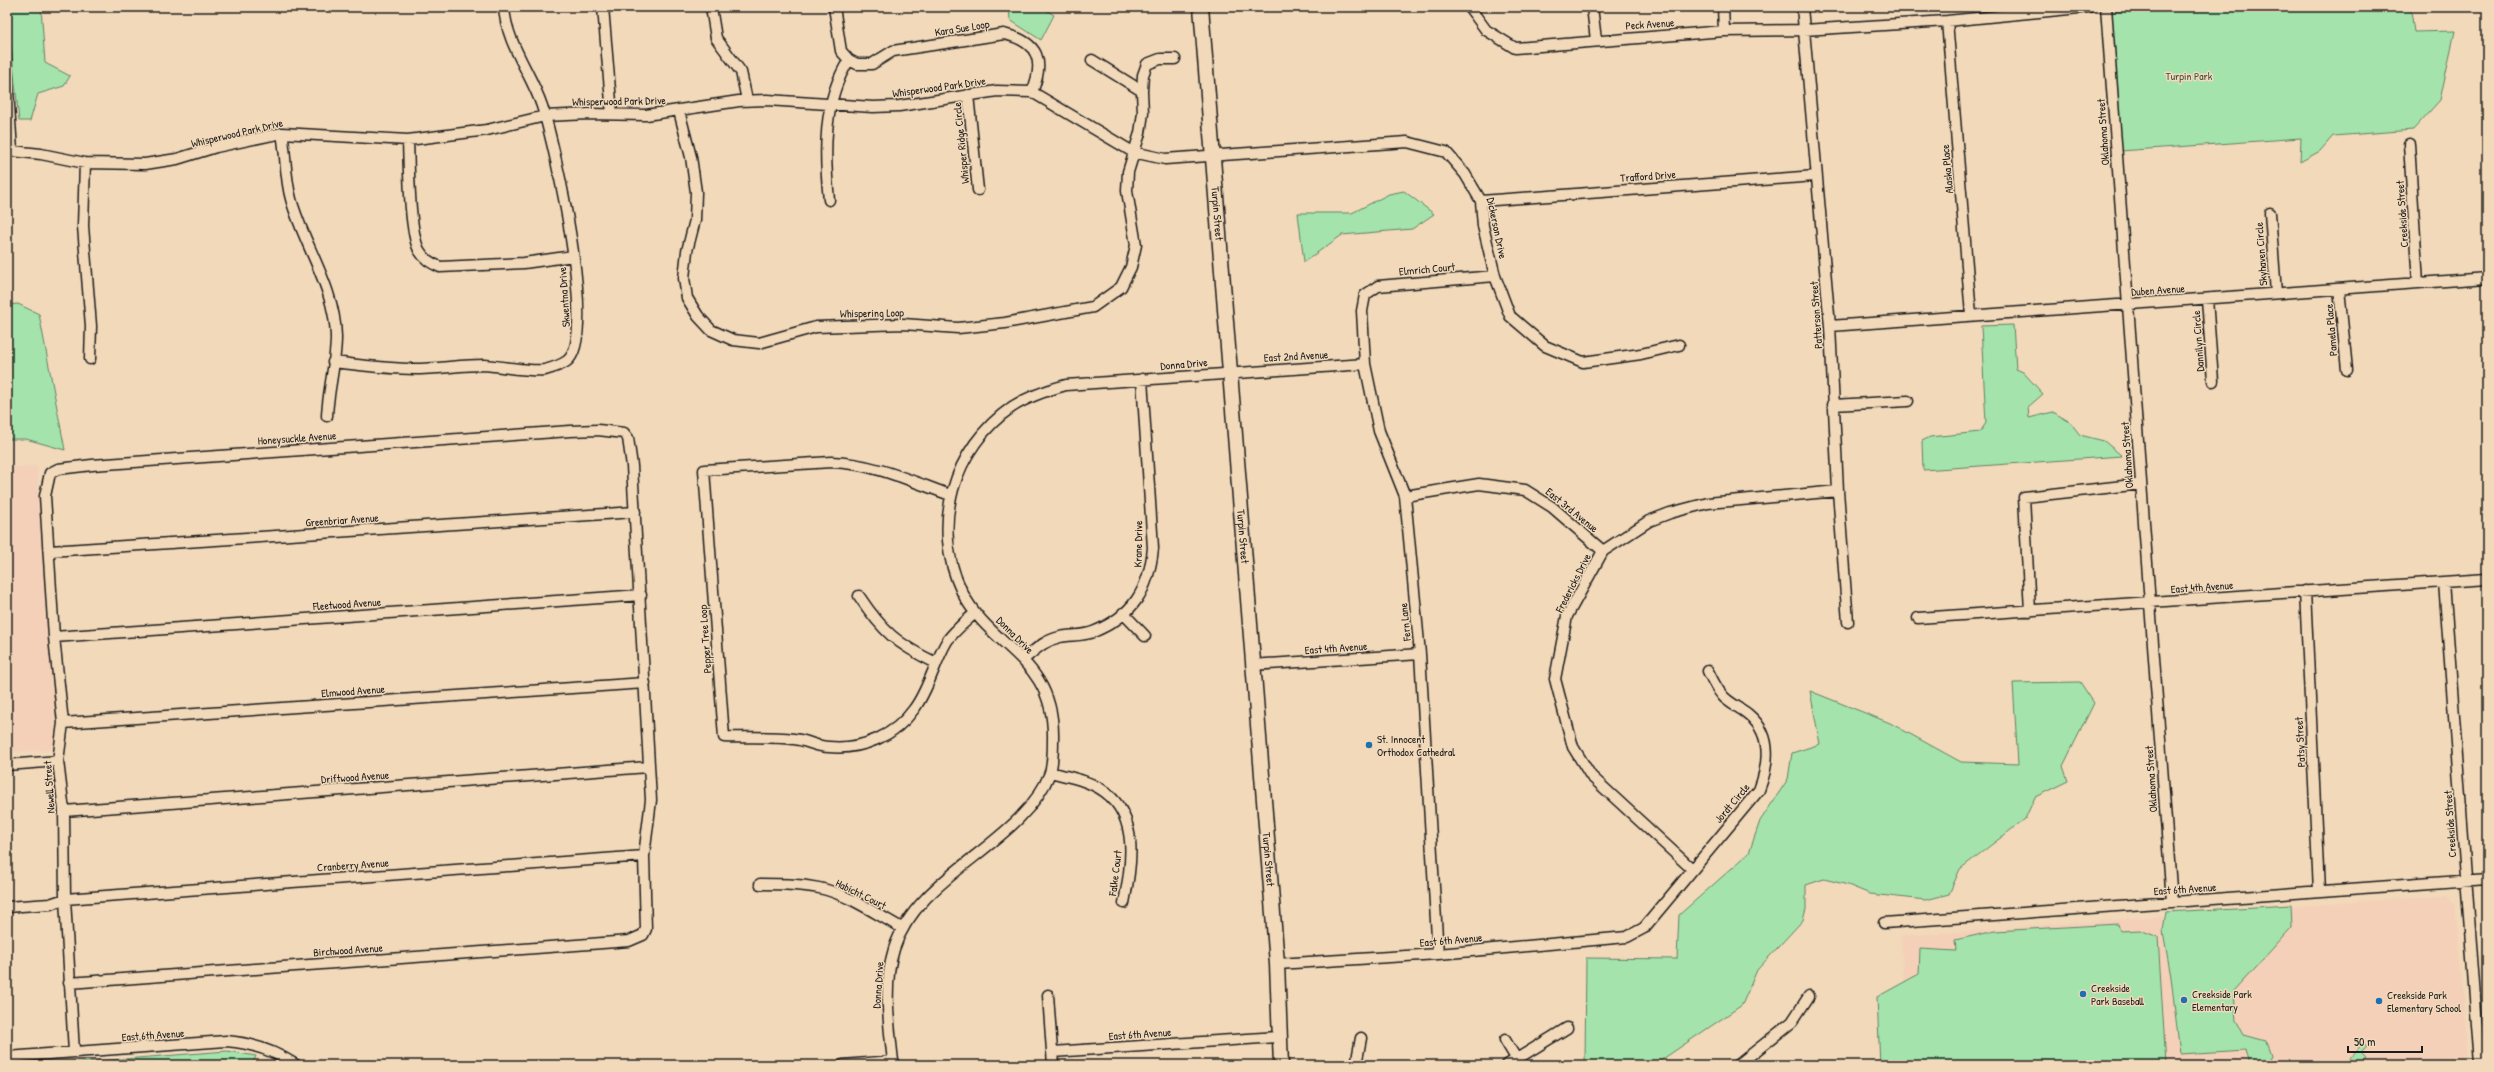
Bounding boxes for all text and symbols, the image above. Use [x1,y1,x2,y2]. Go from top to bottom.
street label: Peck Avenue [1625,15,1676,33]
street label: Kara Sue Loop [934,17,991,39]
park label: Turpin Park [2166,69,2213,83]
street label: Whisperwood Park Drive [892,73,987,100]
street label: Whisperwood Park Drive [572,93,667,109]
street label: Oklahoma Street [2094,98,2112,166]
street label: Whisper Ridge Circle [950,101,972,184]
street label: Whisperwood Park Drive [190,115,285,150]
street label: Alaska Place [1938,143,1956,194]
street label: Trafford Drive [1620,167,1677,185]
street label: Creekside Street [2393,180,2411,248]
street label: Turpin Street [1208,186,1227,241]
street label: Dickerson Drive [1484,196,1510,260]
street label: Skyhaven Circle [2252,221,2270,286]
street label: Elmrich Court [1398,260,1456,278]
street label: Skwentna Drive [555,266,573,328]
street label: Patterson Street [1807,281,1825,349]
street label: Duben Avenue [2131,281,2186,299]
street label: Pamela Place [2322,303,2340,357]
street label: Whispering Loop [840,305,904,321]
street label: Dannilyn Circle [2189,309,2207,372]
street label: East 2nd Avenue [1263,347,1329,365]
street label: Donna Drive [1160,355,1209,373]
street label: Oklahoma Street [2118,421,2136,489]
street label: Honeysuckle Avenue [257,428,337,448]
street label: East 3rd Avenue [1543,485,1602,536]
street label: Turpin Street [1234,509,1252,564]
street label: Greenbriar Avenue [305,510,380,530]
street label: Krane Drive [1131,520,1145,568]
street label: Fredericks Drive [1552,551,1594,616]
street label: East 4th Avenue [2170,578,2234,596]
street label: Fleetwood Avenue [311,595,382,613]
street label: Fern Lane [1396,602,1414,643]
street label: Pepper Tree Loop [696,604,714,674]
street label: Donna Drive [993,613,1037,657]
street label: East 4th Avenue [1304,639,1368,657]
street label: Elmwood Avenue [321,682,386,700]
street label: Patsy Street [2292,716,2308,768]
place label: St. Innocent Orthodox Cathedral [1377,732,1455,759]
marker: St. Innocent Orthodox Cathedral [1364,740,1374,750]
street label: Oklahoma Street [2142,745,2160,813]
street label: Newell Street [40,760,58,814]
street label: Driftwood Avenue [320,768,390,786]
street label: Jordt Circle [1711,780,1753,826]
street label: Creekside Street [2441,790,2459,858]
street label: Turpin Street [1260,832,1278,887]
street label: Falke Court [1105,849,1125,898]
street label: Cranberry Avenue [317,855,390,874]
street label: Habicht Court [833,876,889,912]
street label: East 6th Avenue [2153,880,2217,898]
street label: East 6th Avenue [1419,930,1484,950]
street label: Birchwood Avenue [313,941,384,959]
street label: Donna Drive [869,960,887,1009]
place label: Creekside Park Baseball [2091,981,2144,1008]
place label: Creekside Park Elementary [2192,987,2252,1014]
place label: Creekside Park Elementary School [2387,988,2461,1015]
marker: Creekside Park Baseball [2078,989,2088,999]
marker: Creekside Park Elementary [2179,995,2189,1005]
marker: Creekside Park Elementary School [2374,996,2384,1006]
street label: East 6th Avenue [1108,1025,1172,1043]
street label: East 6th Avenue [121,1026,185,1044]
scale bar [2348,1028,2422,1054]
text: 50 m [2354,1033,2375,1050]

